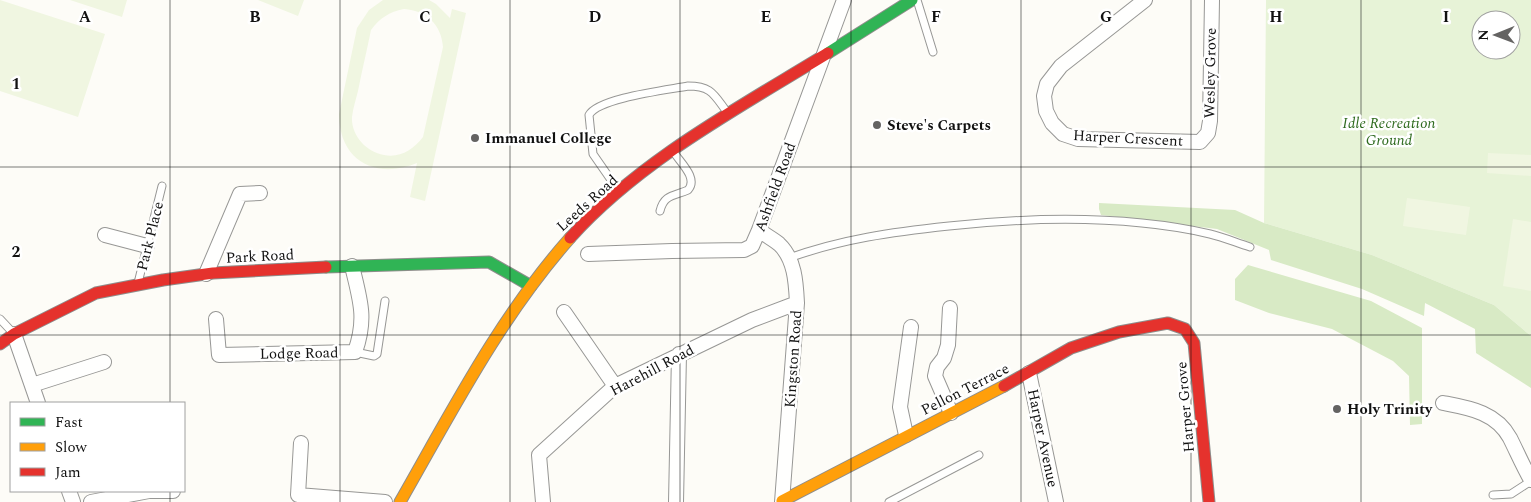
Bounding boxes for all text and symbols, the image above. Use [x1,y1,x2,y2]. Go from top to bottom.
text: A [79,5,92,29]
text: B [249,5,261,29]
text: C [419,5,431,29]
text: D [589,5,602,29]
text: E [761,5,771,29]
text: F [931,5,941,29]
text: G [1100,5,1112,29]
text: H [1269,5,1283,29]
text: I [1443,5,1449,29]
north arrow [1471,10,1521,60]
street label: Wesley Grove [1198,27,1223,119]
text: N [1473,29,1494,41]
text: 1 [12,72,20,96]
park label: Idle Recreation Ground [1343,112,1436,152]
place label: Steve's Carpets [887,114,991,137]
marker: Steve's Carpets [871,119,883,131]
street label: Harper Crescent [1072,124,1184,153]
place label: Immanuel College [485,127,612,150]
marker: Immanuel College [469,132,481,144]
street label: Ashfield Road [749,139,802,235]
street label: Leeds Road [551,169,623,237]
street label: Park Place [131,199,170,273]
text: 2 [12,240,21,264]
street label: Park Road [225,243,295,270]
street label: Kingston Road [779,309,808,409]
street label: Harehill Road [606,339,698,402]
street label: Lodge Road [259,341,339,366]
street label: Pellon Terrace [917,357,1013,422]
street label: Harper Grove [1170,361,1201,453]
street label: Harper Avenue [1021,387,1064,490]
place label: Holy Trinity [1347,398,1433,421]
legend [10,402,185,492]
marker: Holy Trinity [1331,403,1343,415]
text: Fast [55,411,83,434]
text: Slow [55,436,87,459]
text: Jam [55,461,81,484]

